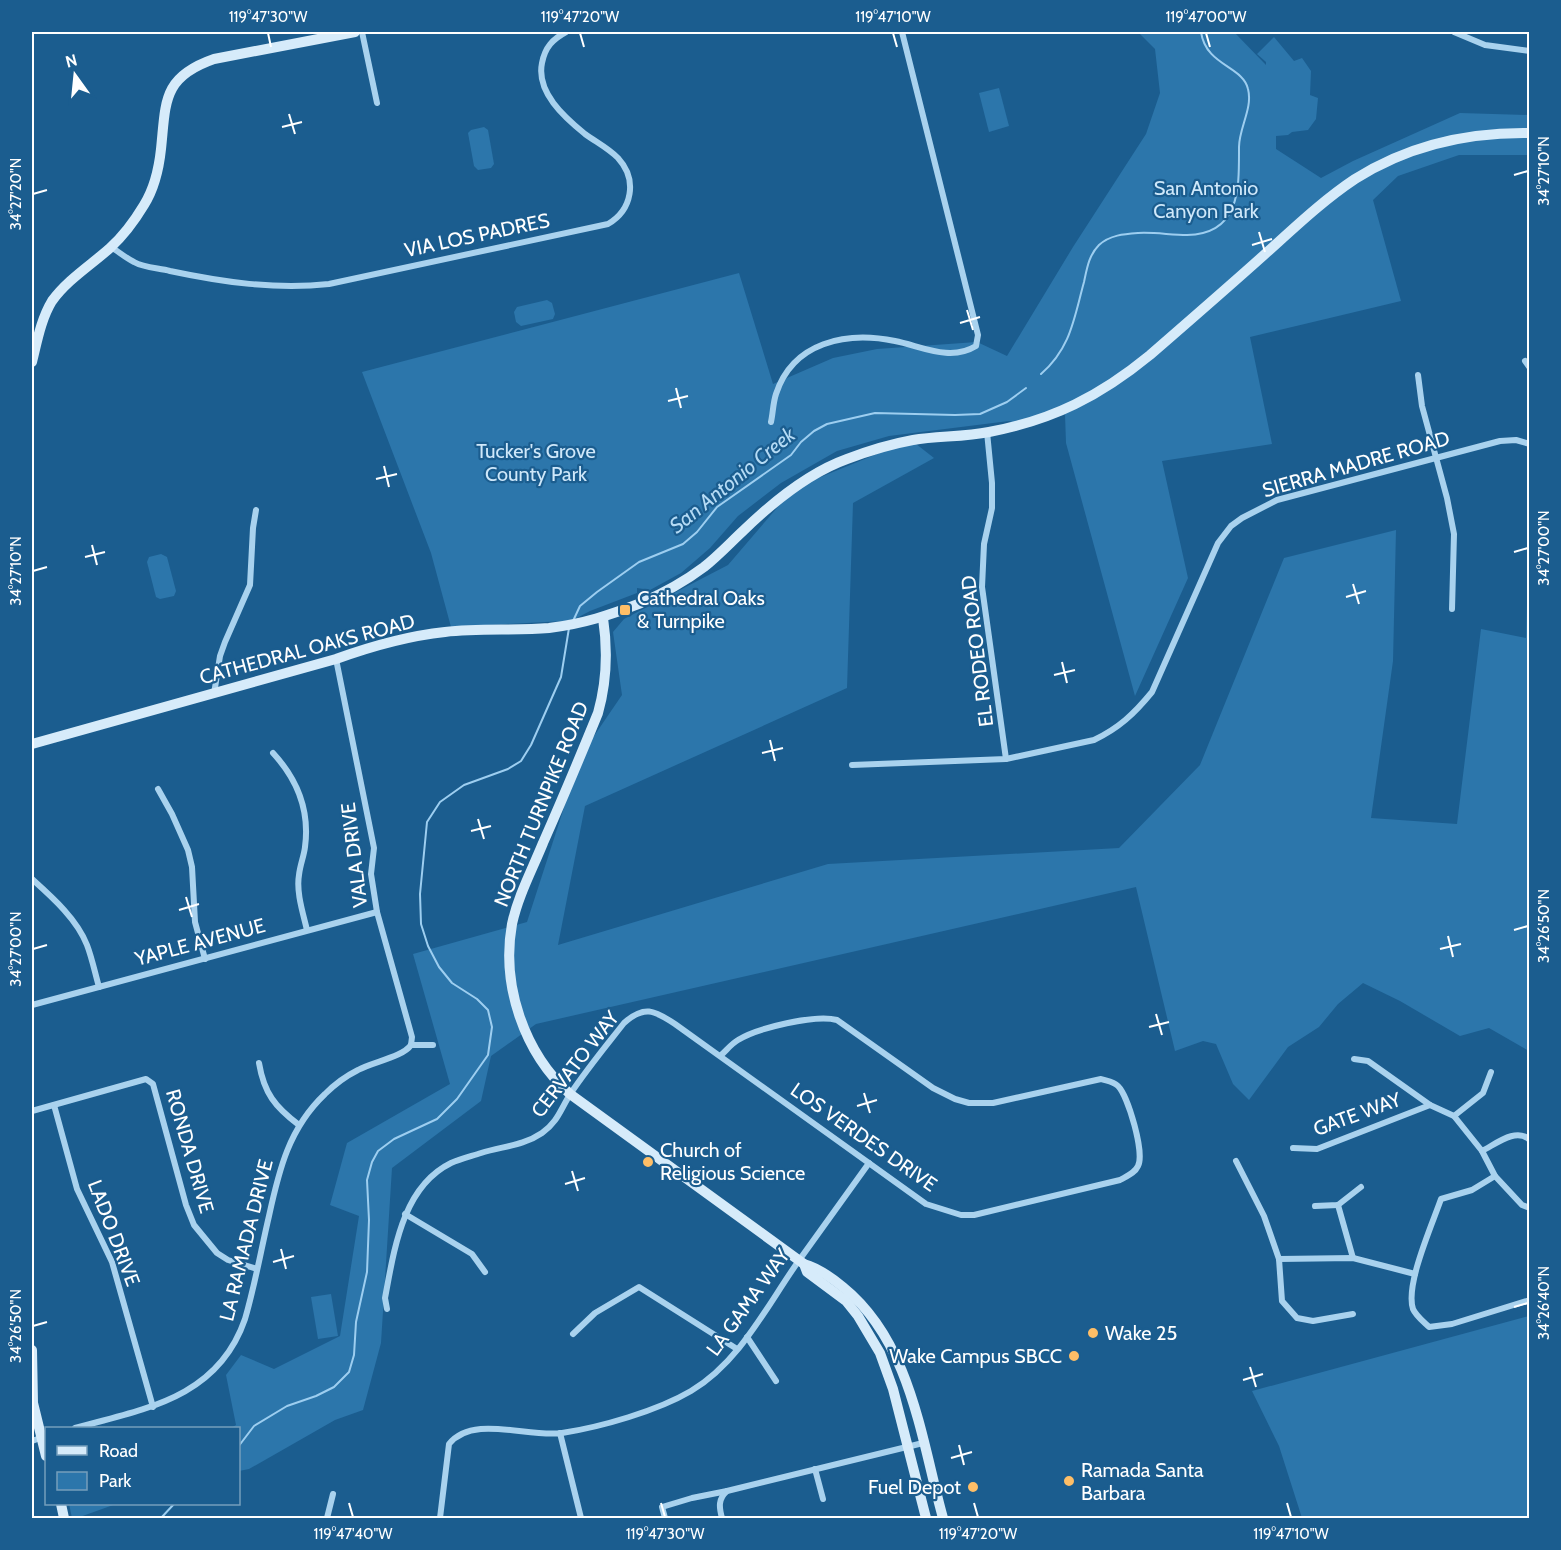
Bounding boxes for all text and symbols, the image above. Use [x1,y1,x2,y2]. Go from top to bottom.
text: 119°47'30"W [229,8,308,26]
text: 119°47'20"W [541,8,620,26]
text: 119°47'10"W [855,8,932,26]
text: 119°47'00"W [1165,8,1247,26]
north arrow [45,45,105,105]
text: N [63,50,79,72]
text: 34°27'10"N [1535,136,1553,206]
text: 34°27'20"N [7,158,25,230]
park label: San Antonio Canyon Park [1153,176,1259,223]
street label: VIA LOS PADRES [402,208,552,262]
water label: San Antonio Creek [664,421,801,538]
street label: SIERRA MADRE ROAD [1260,426,1452,502]
park label: Tucker's Grove County Park [476,439,596,486]
text: 34°27'00"N [1535,510,1553,586]
text: 34°27'10"N [7,536,25,606]
street label: EL RODEO ROAD [956,574,998,728]
place label: Cathedral Oaks & Turnpike [637,586,765,633]
marker: Cathedral Oaks & Turnpike [618,603,632,617]
street label: CATHEDRAL OAKS ROAD [197,609,417,689]
street label: NORTH TURNPIKE ROAD [489,698,593,910]
street label: VALA DRIVE [336,801,372,909]
text: 34°26'50"N [1535,889,1553,963]
text: 34°27'00"N [7,911,25,987]
street label: YAPLE AVENUE [131,913,268,971]
street label: CERVATO WAY [526,1005,624,1122]
street label: LOS VERDES DRIVE [786,1077,942,1197]
street label: RONDA DRIVE [161,1086,219,1216]
street label: GATE WAY [1310,1087,1405,1141]
place label: Church of Religious Science [660,1138,805,1185]
marker: Church of Religious Science [641,1155,655,1169]
street label: LA RAMADA DRIVE [214,1157,278,1323]
street label: LADO DRIVE [83,1177,145,1289]
street label: LA GAMA WAY [701,1243,795,1360]
text: 34°26'40"N [1535,1266,1553,1340]
text: 34°26'50"N [7,1289,25,1363]
place label: Wake 25 [1105,1321,1177,1345]
marker: Wake 25 [1086,1326,1100,1340]
place label: Wake Campus SBCC [889,1344,1062,1368]
marker: Wake Campus SBCC [1067,1349,1081,1363]
legend [45,1427,240,1505]
text: Road [99,1440,138,1462]
place label: Ramada Santa Barbara [1081,1458,1204,1505]
text: Park [99,1470,132,1492]
marker: Ramada Santa Barbara [1062,1474,1076,1488]
place label: Fuel Depot [868,1475,961,1499]
marker: Fuel Depot [966,1480,980,1494]
text: 119°47'40"W [314,1525,393,1543]
text: 119°47'30"W [626,1525,705,1543]
text: 119°47'20"W [939,1525,1018,1543]
text: 119°47'10"W [1253,1525,1330,1543]

